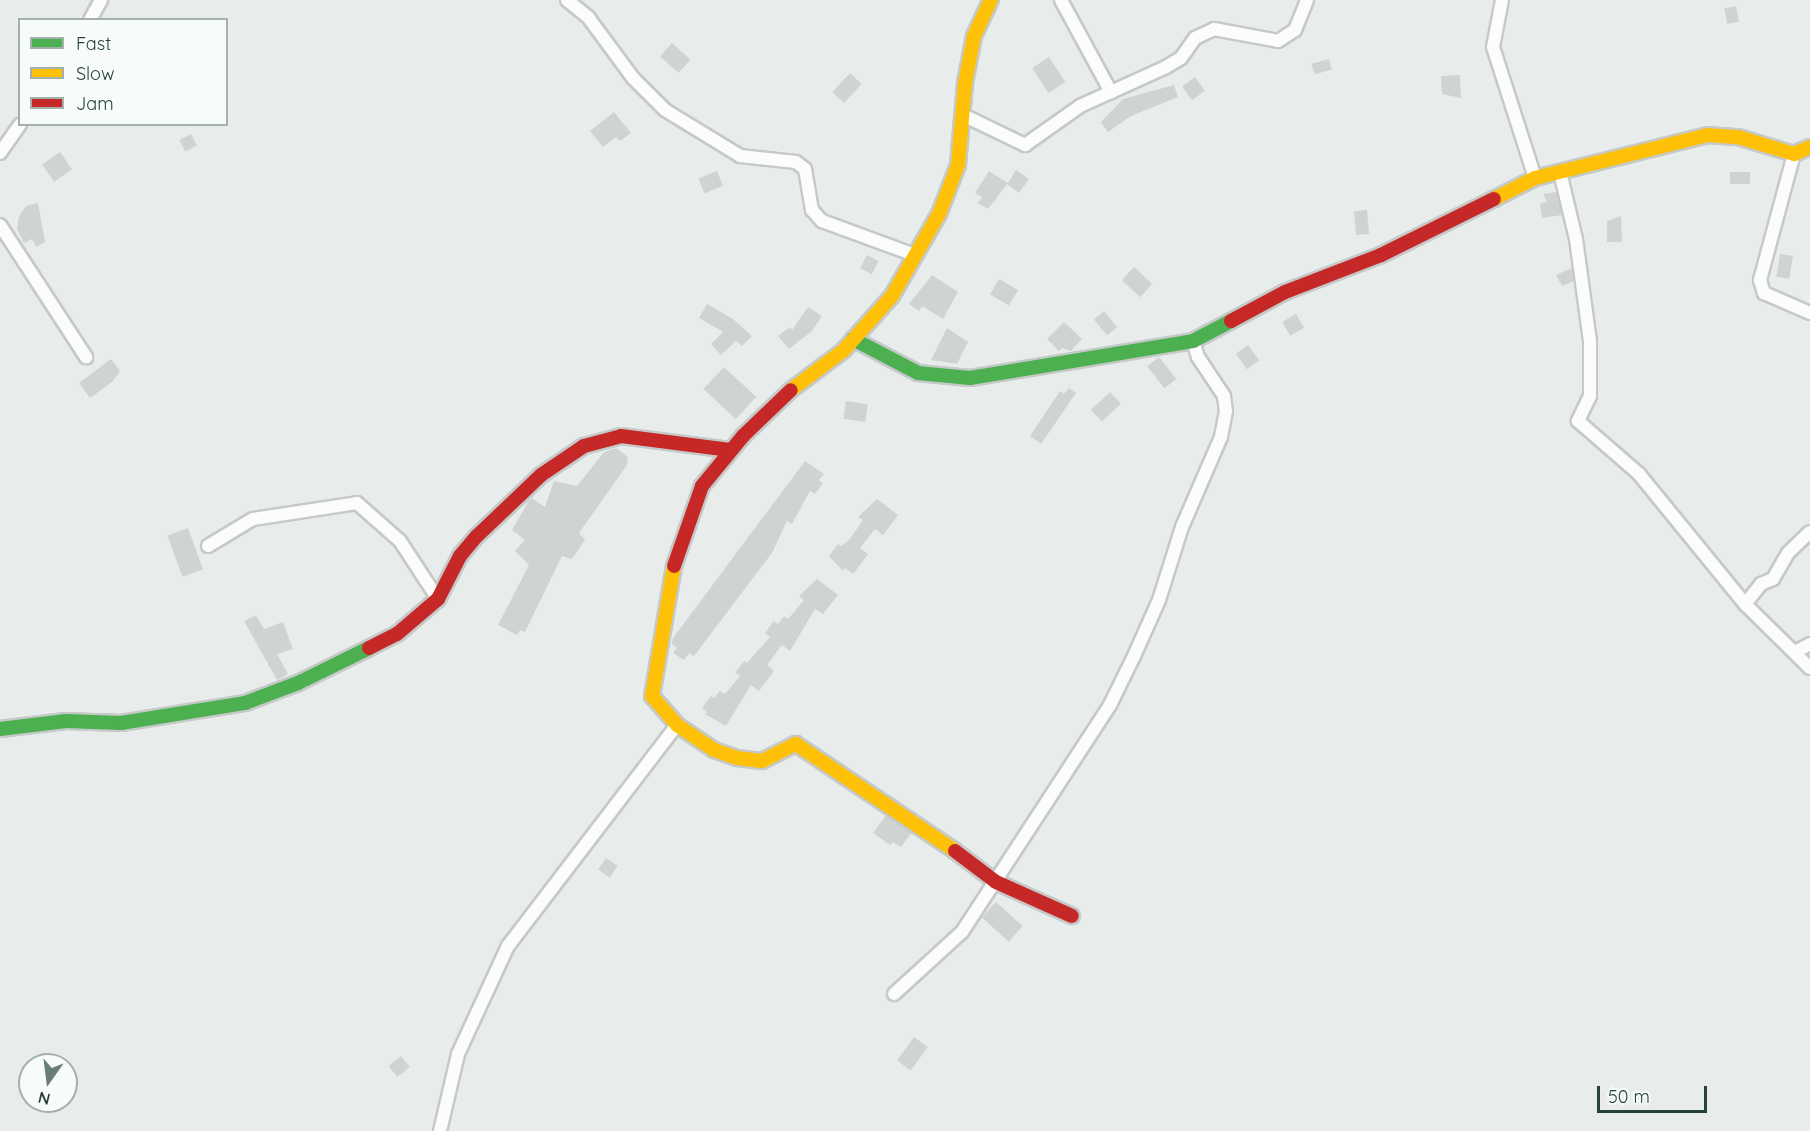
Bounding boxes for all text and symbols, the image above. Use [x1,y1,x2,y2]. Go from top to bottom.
legend [18,18,228,126]
text: Fast [76,32,111,55]
text: Slow [76,62,114,85]
text: Jam [76,92,114,115]
north arrow [18,1053,78,1113]
scale bar [1600,1074,1710,1112]
text: 50 m [1608,1085,1650,1108]
text: N [36,1087,52,1110]

